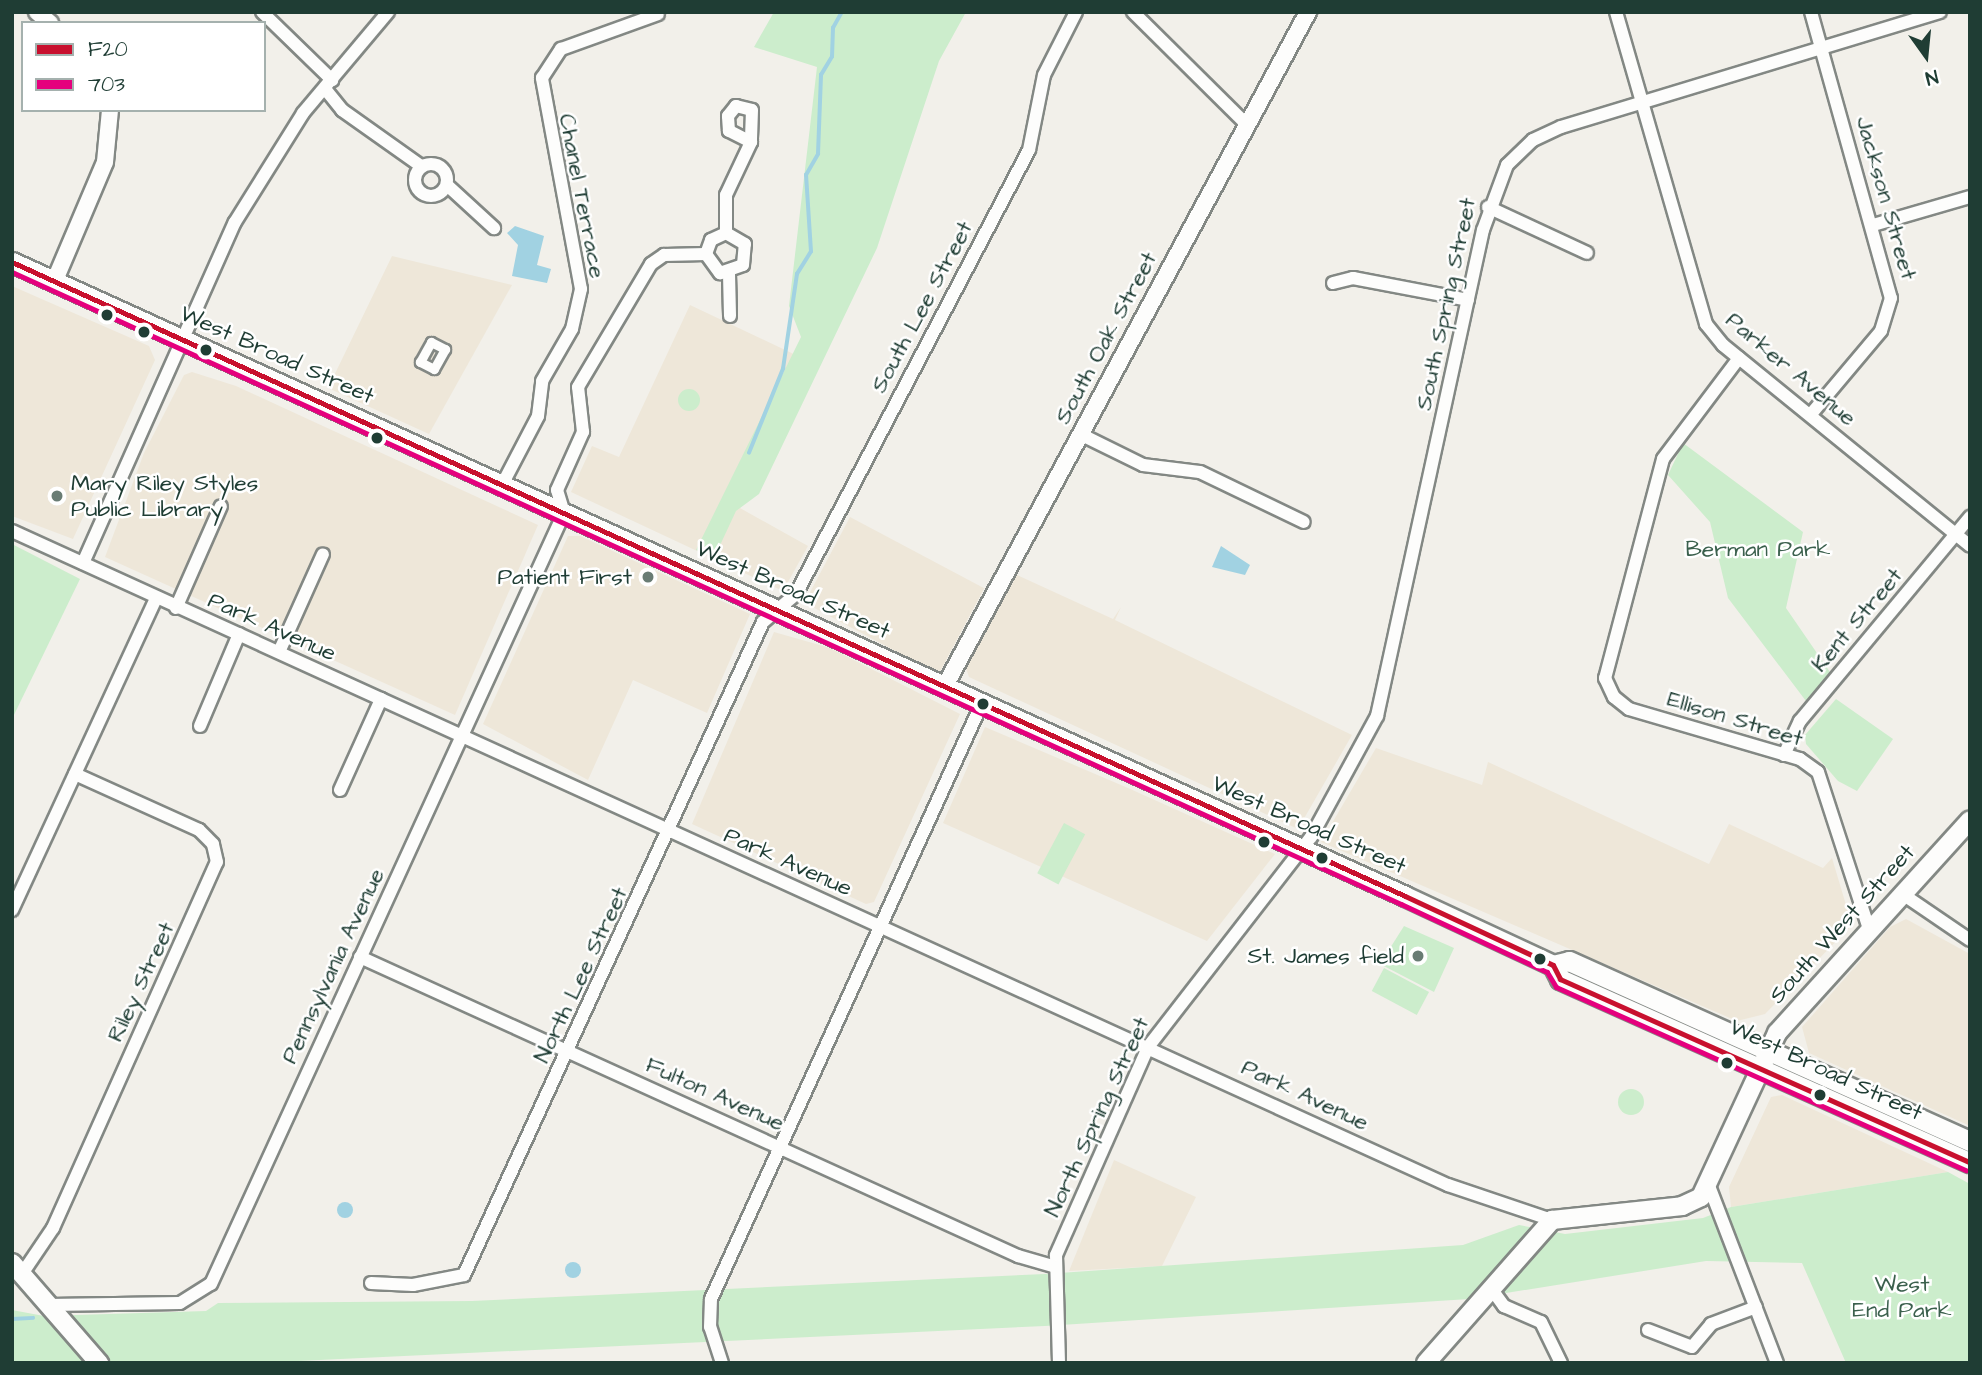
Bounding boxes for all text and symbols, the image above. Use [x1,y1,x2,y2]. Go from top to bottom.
legend [21,21,266,112]
north arrow [1891,21,1961,91]
text: F20 [88,35,128,64]
text: N [1922,62,1941,91]
text: 703 [88,70,125,99]
street label: Chanel Terrace [553,111,611,281]
street label: Jackson Street [1849,113,1923,283]
street label: South Spring Street [1410,195,1482,413]
street label: South Lee Street [865,217,979,397]
street label: South Oak Street [1049,247,1163,429]
street label: West Broad Street [176,300,378,410]
street label: Parker Avenue [1720,306,1862,432]
unlabelled marker [100,308,114,322]
unlabelled marker [137,325,151,339]
unlabelled marker [199,343,213,357]
unlabelled marker [370,431,384,445]
place label: Mary Riley Styles Public Library [71,469,258,523]
marker: Mary Riley Styles Public Library [49,488,65,504]
street label: West Broad Street [692,535,894,645]
park label: Berman Park [1686,535,1830,563]
street label: Kent Street [1806,562,1908,678]
place label: Patient First [497,563,632,591]
marker: Patient First [638,567,658,587]
street label: Park Avenue [204,587,340,667]
street label: Ellison Street [1664,685,1806,753]
unlabelled marker [976,697,990,711]
street label: West Broad Street [1208,770,1410,880]
street label: Park Avenue [720,822,856,902]
unlabelled marker [1257,835,1271,849]
street label: South West Street [1763,839,1921,1009]
unlabelled marker [1315,851,1329,865]
street label: Pennsylvania Avenue [276,864,390,1068]
street label: North Lee Street [528,883,634,1067]
street label: Riley Street [101,918,181,1046]
place label: St. James field [1248,942,1404,970]
marker: St. James field [1410,948,1426,964]
unlabelled marker [1533,952,1547,966]
street label: North Spring Street [1039,1013,1155,1221]
street label: West Broad Street [1725,1013,1927,1127]
street label: Fulton Avenue [641,1051,789,1137]
street label: Park Avenue [1237,1054,1373,1136]
unlabelled marker [1720,1056,1734,1070]
unlabelled marker [1813,1088,1827,1102]
park label: West End Park [1852,1270,1952,1324]

